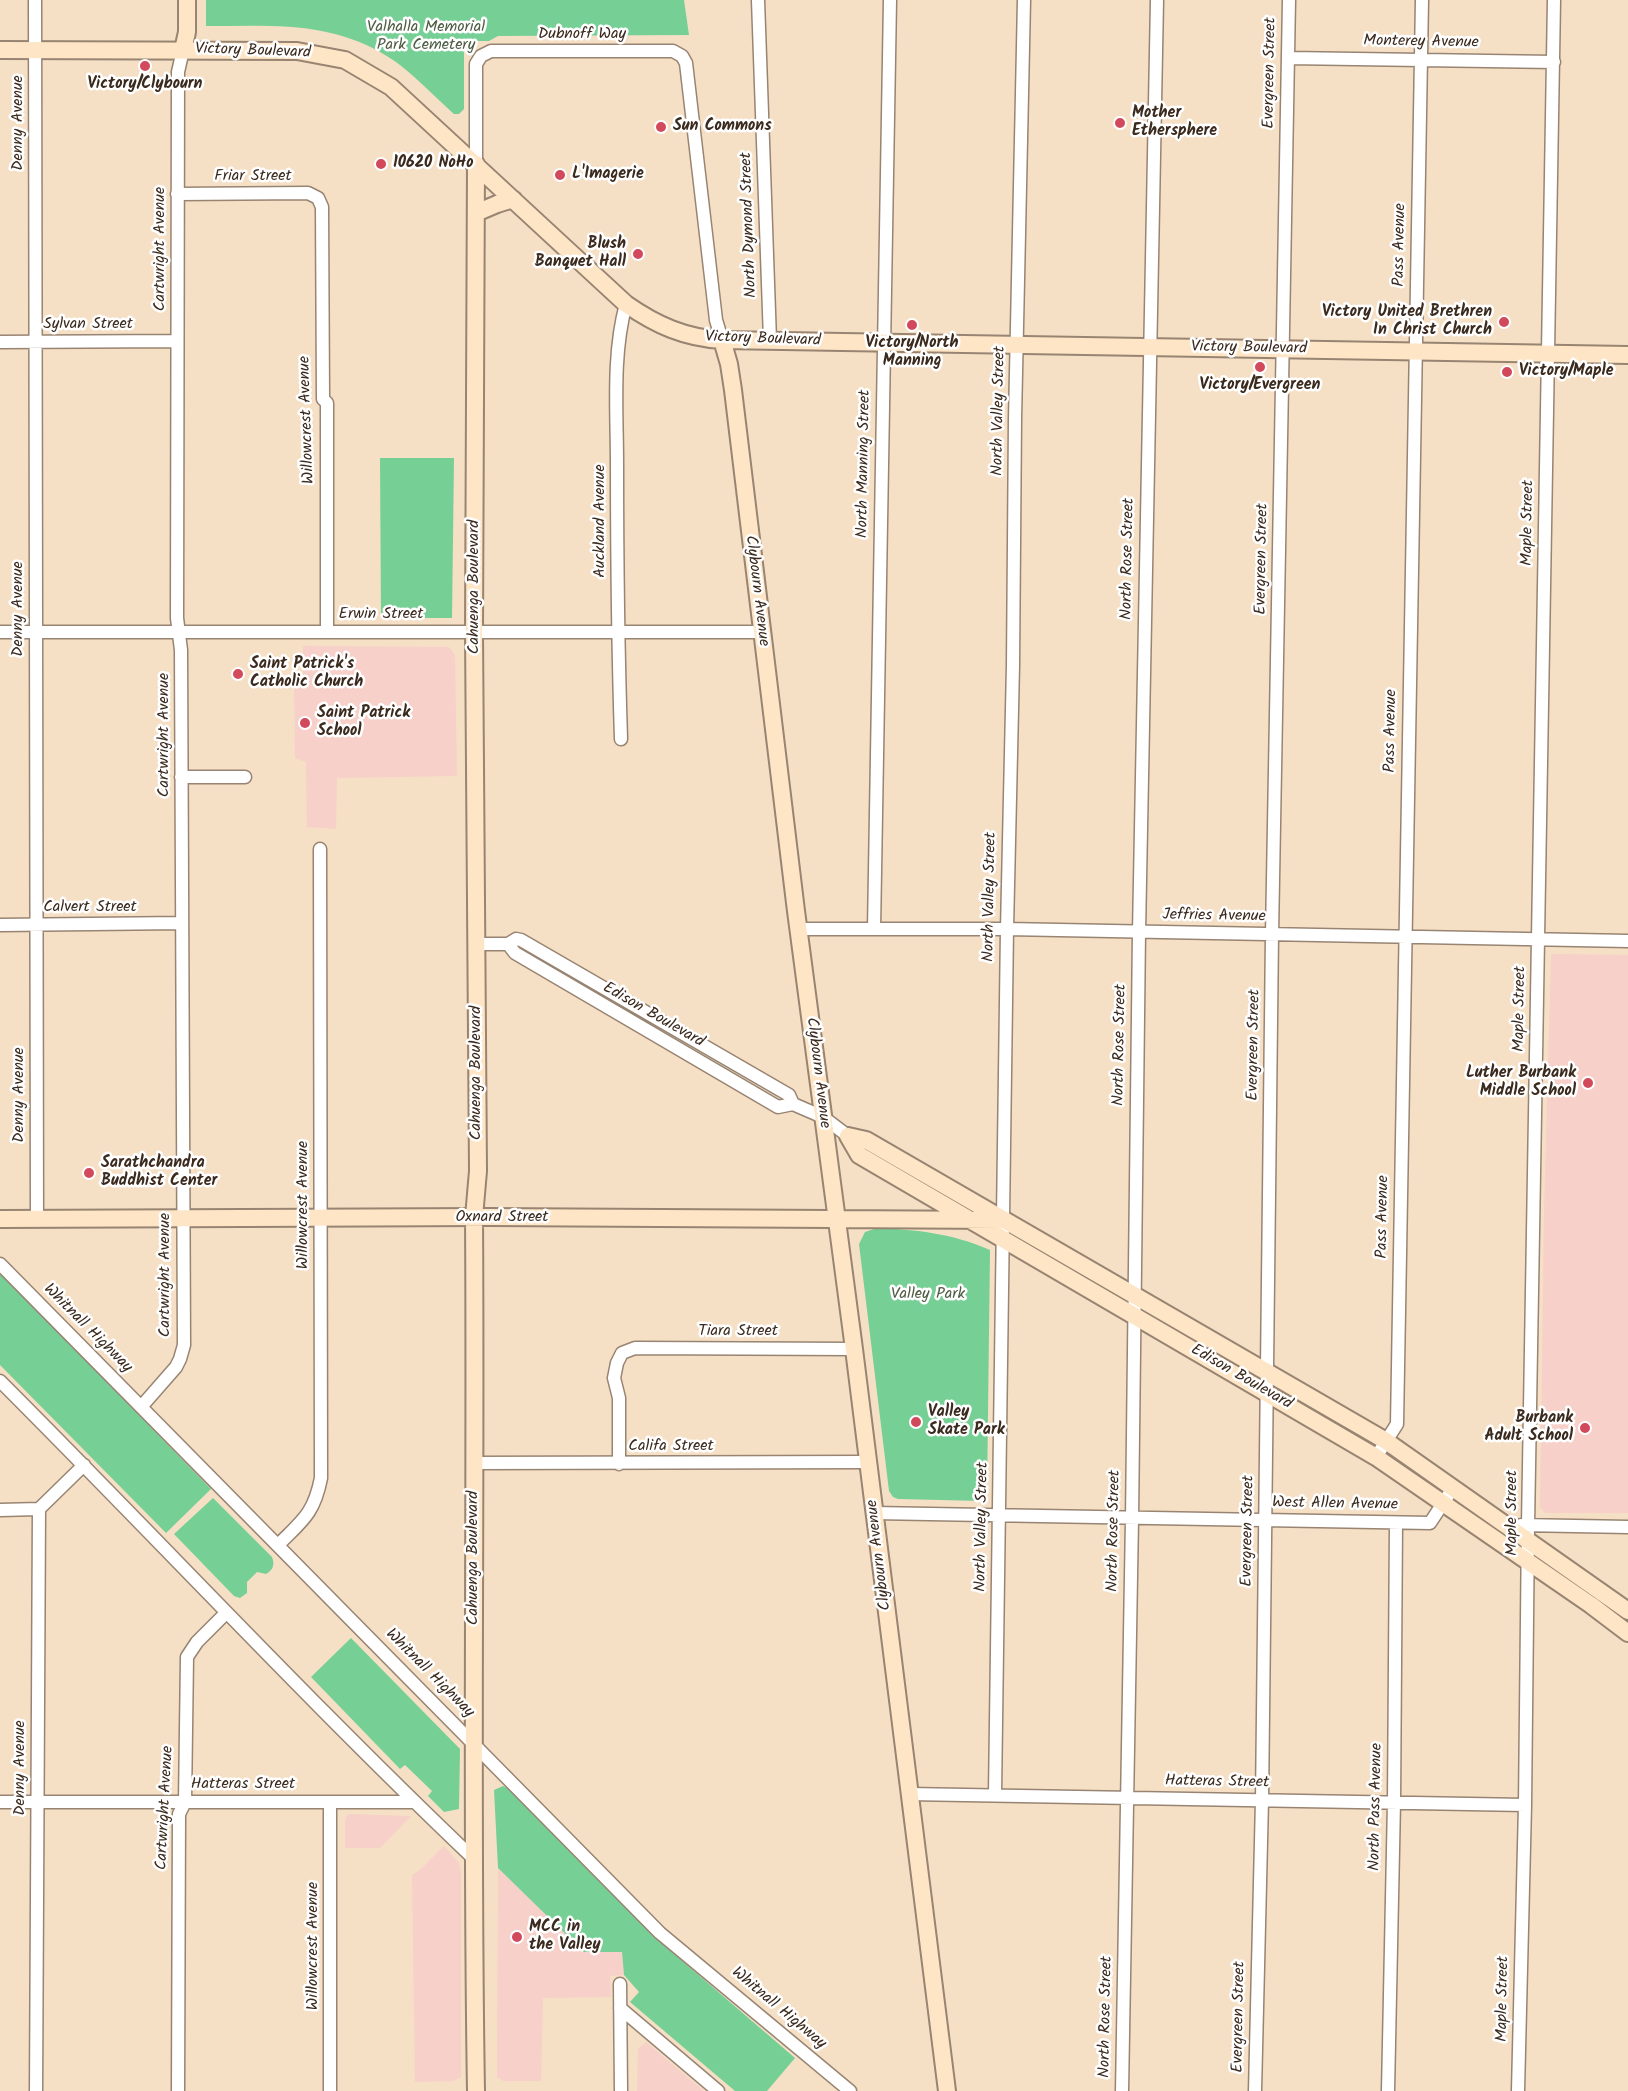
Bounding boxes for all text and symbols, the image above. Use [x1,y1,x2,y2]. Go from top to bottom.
street label: Evergreen Street [1260,17,1282,129]
park label: Valhalla Memorial Park Cemetery [367,18,485,56]
street label: Dubnoff Way [538,25,626,45]
street label: Monterey Avenue [1363,32,1479,54]
street label: Victory Boulevard [195,40,311,64]
marker: Victory/Clybourn [138,59,152,73]
street label: Denny Avenue [9,75,29,171]
place label: Victory/Clybourn [88,75,202,95]
place label: Mother Ethersphere [1132,104,1217,142]
marker: Mother Ethersphere [1113,116,1127,130]
place label: Sun Commons [673,117,772,137]
marker: Sun Commons [654,120,668,134]
street label: North Dymond Street [738,152,762,298]
place label: 10620 NoHo [393,154,474,174]
marker: 10620 NoHo [374,157,388,171]
place label: L'Imagerie [572,165,644,185]
street label: Friar Street [214,167,292,187]
marker: L'Imagerie [553,168,567,182]
street label: Cartwright Avenue [151,187,171,311]
street label: Pass Avenue [1391,203,1411,287]
place label: Blush Banquet Hall [535,235,626,273]
marker: Blush Banquet Hall [631,247,645,261]
place label: Victory United Brethren In Christ Church [1322,303,1492,341]
street label: Sylvan Street [43,315,133,335]
marker: Victory United Brethren In Christ Church [1497,315,1511,329]
marker: Victory/North Manning [905,318,919,332]
street label: Victory Boulevard [705,328,821,352]
place label: Victory/North Manning [865,334,959,372]
street label: Victory Boulevard [1191,338,1307,360]
street label: North Valley Street [989,346,1011,476]
street label: Willowcrest Avenue [296,356,320,484]
marker: Victory/Evergreen [1253,360,1267,374]
place label: Victory/Maple [1519,362,1614,382]
marker: Victory/Maple [1500,365,1514,379]
place label: Victory/Evergreen [1200,376,1320,396]
street label: North Manning Street [854,390,876,538]
street label: Auckland Avenue [591,464,611,578]
street label: Maple Street [1519,480,1539,566]
street label: North Rose Street [1118,498,1140,620]
street label: Evergreen Street [1252,503,1274,615]
street label: Cahuenga Boulevard [465,520,485,654]
street label: Clybourn Avenue [740,534,772,648]
street label: Denny Avenue [9,561,29,657]
street label: Erwin Street [339,605,423,625]
place label: Saint Patrick's Catholic Church [250,655,363,693]
marker: Saint Patrick's Catholic Church [231,667,245,681]
street label: Cartwright Avenue [155,673,175,797]
street label: Pass Avenue [1382,689,1402,773]
place label: Saint Patrick School [317,704,410,742]
marker: Saint Patrick School [298,716,312,730]
street label: North Valley Street [980,832,1002,962]
street label: Calvert Street [43,898,137,918]
street label: Jeffries Avenue [1162,906,1266,928]
street label: Maple Street [1511,966,1531,1052]
street label: Edison Boulevard [599,979,707,1053]
street label: North Rose Street [1110,984,1132,1106]
street label: Evergreen Street [1244,989,1266,1101]
street label: Cahuenga Boulevard [467,1006,487,1140]
street label: Clybourn Avenue [801,1016,833,1130]
street label: Denny Avenue [10,1047,30,1143]
place label: Luther Burbank Middle School [1466,1064,1576,1102]
marker: Luther Burbank Middle School [1581,1076,1595,1090]
street label: Willowcrest Avenue [294,1141,314,1269]
place label: Sarathchandra Buddhist Center [101,1154,217,1192]
marker: Sarathchandra Buddhist Center [82,1166,96,1180]
street label: Pass Avenue [1374,1175,1394,1259]
street label: Oxnard Street [456,1208,548,1228]
street label: Cartwright Avenue [156,1213,176,1337]
street label: Whitnall Highway [39,1281,135,1377]
park label: Valley Park [891,1285,965,1305]
street label: Tiara Street [698,1322,778,1342]
street label: Edison Boulevard [1187,1341,1295,1415]
place label: Valley Skate Park [928,1403,1005,1441]
place label: Burbank Adult School [1484,1409,1573,1447]
marker: Valley Skate Park [909,1415,923,1429]
marker: Burbank Adult School [1578,1421,1592,1435]
street label: Califa Street [628,1437,714,1457]
street label: North Valley Street [972,1462,994,1592]
street label: North Rose Street [1104,1470,1126,1592]
street label: Maple Street [1503,1470,1523,1556]
street label: Evergreen Street [1238,1475,1260,1587]
street label: Cahuenga Boulevard [464,1491,484,1625]
street label: West Allen Avenue [1272,1494,1398,1516]
street label: Clybourn Avenue [864,1498,896,1612]
street label: Whitnall Highway [381,1626,477,1722]
street label: Denny Avenue [11,1720,31,1816]
street label: North Pass Avenue [1366,1743,1388,1871]
street label: Cartwright Avenue [153,1745,179,1871]
street label: Hatteras Street [1165,1772,1269,1794]
street label: Hatteras Street [191,1775,295,1795]
street label: Willowcrest Avenue [304,1882,324,2010]
place label: MCC in the Valley [529,1918,601,1956]
marker: MCC in the Valley [510,1930,524,1944]
street label: North Rose Street [1096,1956,1118,2078]
street label: Maple Street [1494,1956,1514,2042]
street label: Evergreen Street [1229,1961,1251,2073]
street label: Whitnall Highway [727,1964,829,2054]

